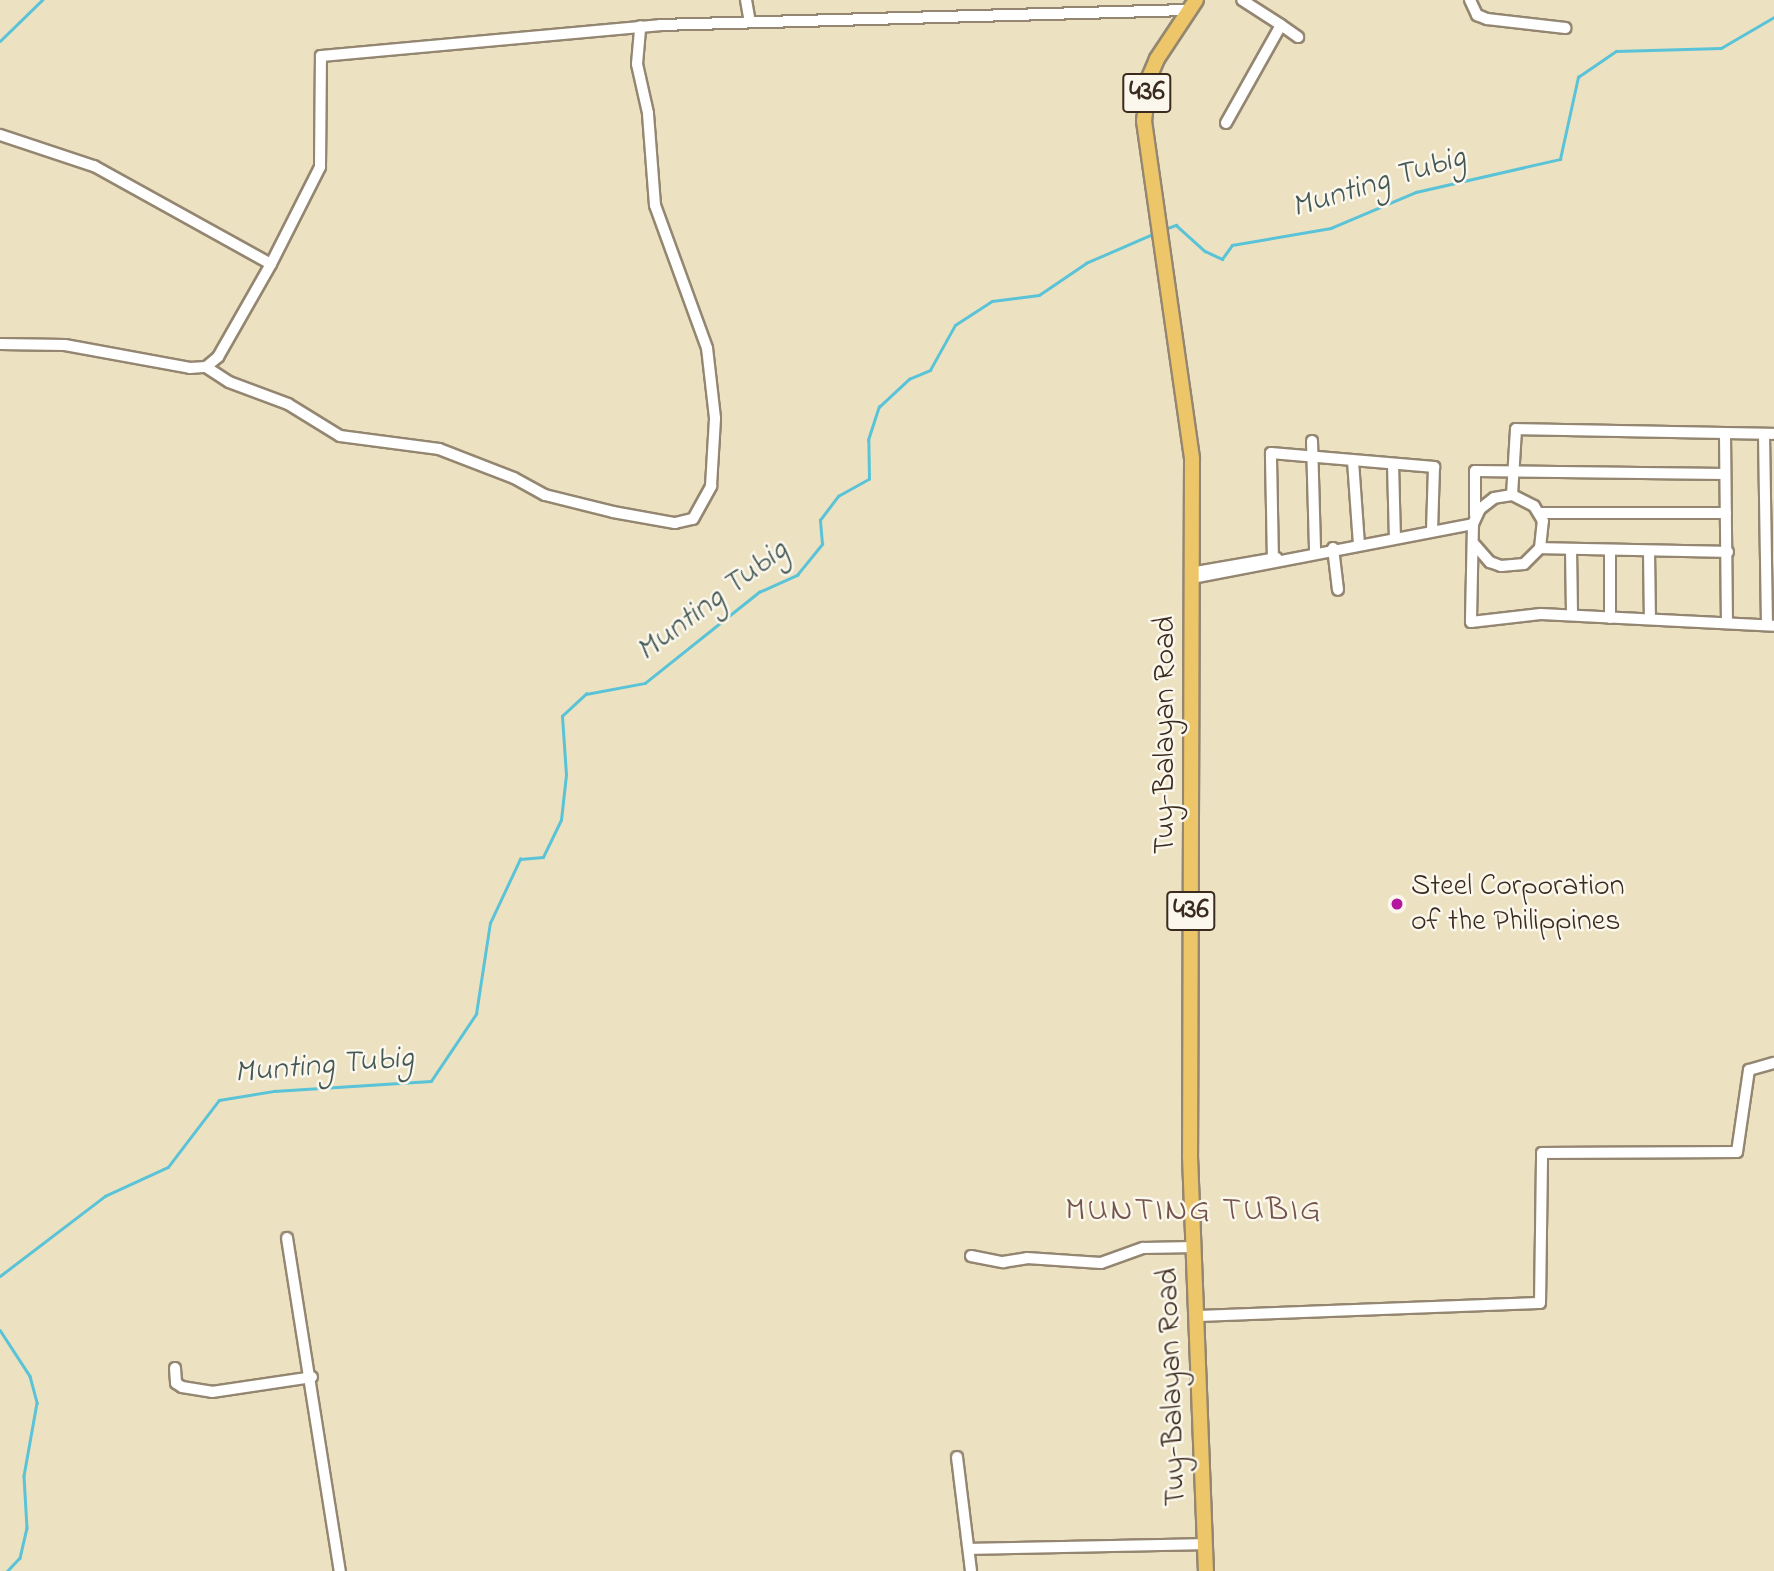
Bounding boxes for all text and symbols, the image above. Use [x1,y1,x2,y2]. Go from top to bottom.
road number: 436 [1121,68,1173,118]
water label: Munting Tubig [1287,139,1471,229]
water label: Munting Tubig [630,533,796,671]
street label: Tuy-Balayan Road [1148,616,1184,854]
place label: Steel Corporation of the Philippines [1411,869,1624,939]
road number: 436 [1165,886,1217,936]
marker: Steel Corporation of the Philippines [1389,896,1405,912]
water label: Munting Tubig [233,1040,415,1094]
district label: MUNTING TUBIG [1067,1192,1321,1232]
street label: Tuy-Balayan Road [1151,1267,1195,1507]

